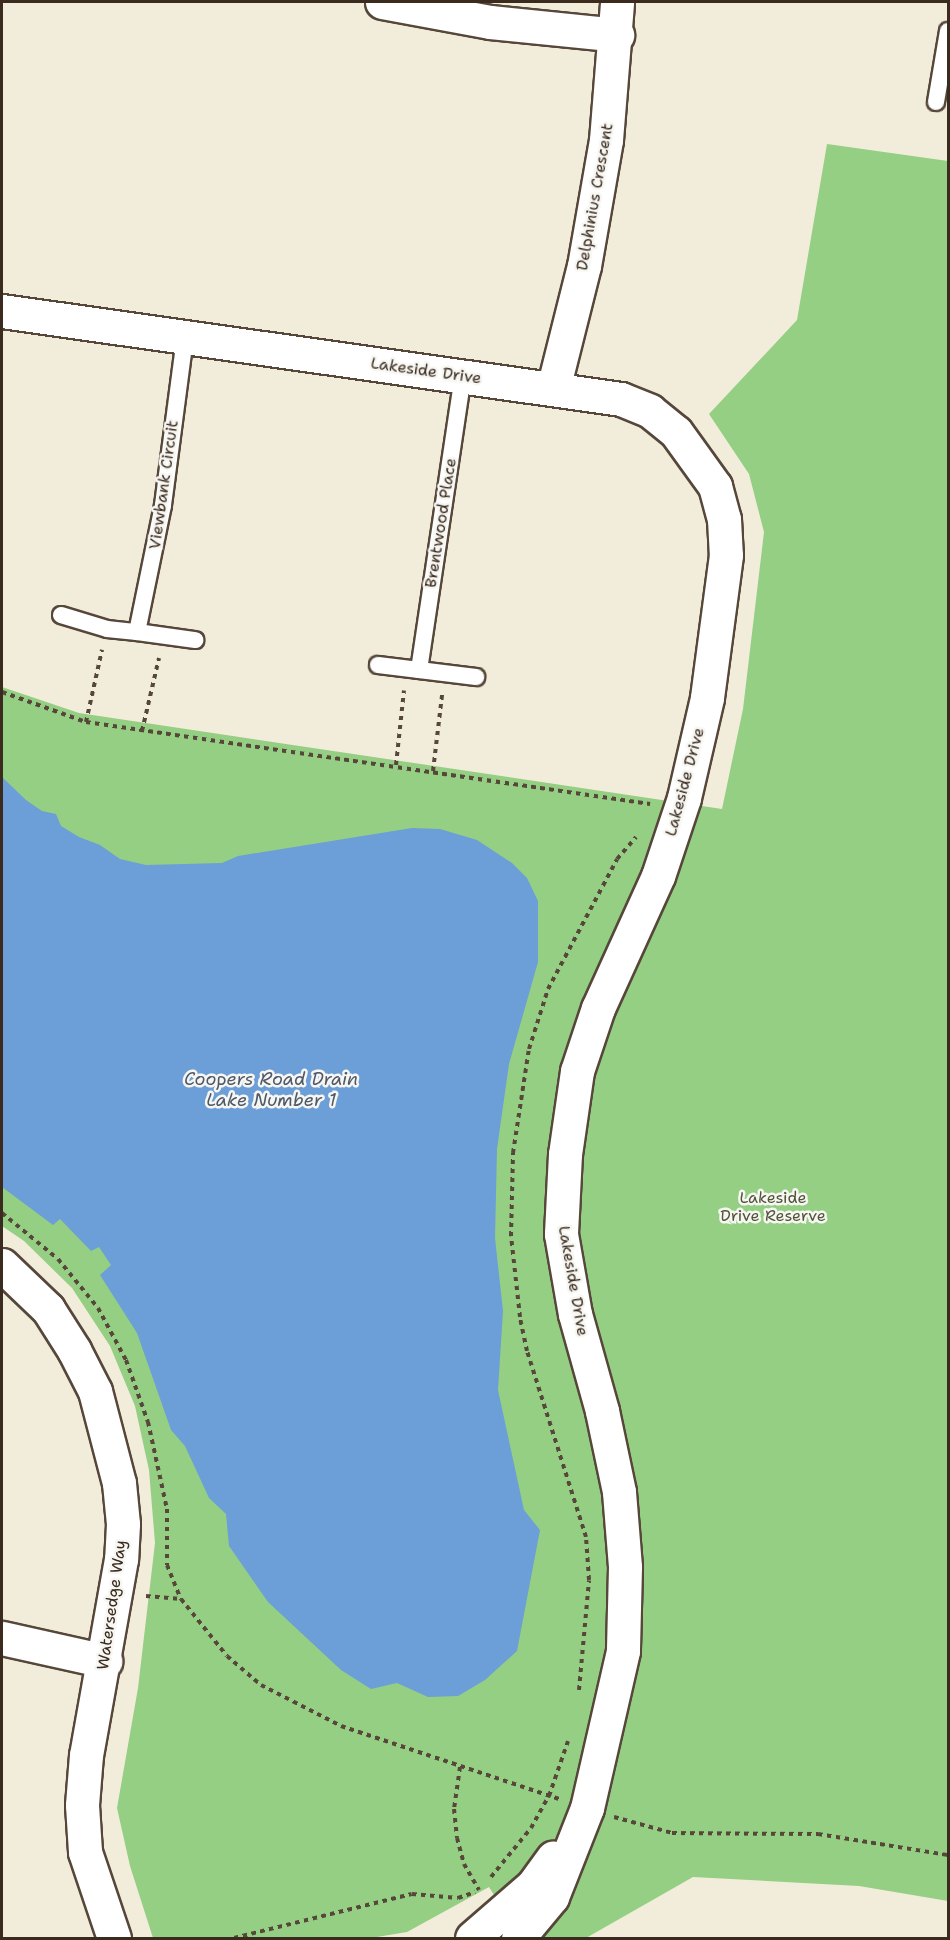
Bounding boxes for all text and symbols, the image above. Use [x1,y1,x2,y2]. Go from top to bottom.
street label: Delphinius Crescent [573,122,617,272]
street label: Lakeside Drive [369,354,483,388]
street label: Viewbank Circuit [145,419,183,551]
street label: Brentwood Place [421,457,461,589]
street label: Lakeside Drive [661,726,709,838]
water label: Coopers Road Drain Lake Number 1 [184,1069,358,1112]
park label: Lakeside Drive Reserve [720,1188,826,1226]
street label: Lakeside Drive [554,1224,592,1338]
street label: Watersedge Way [93,1539,131,1671]

